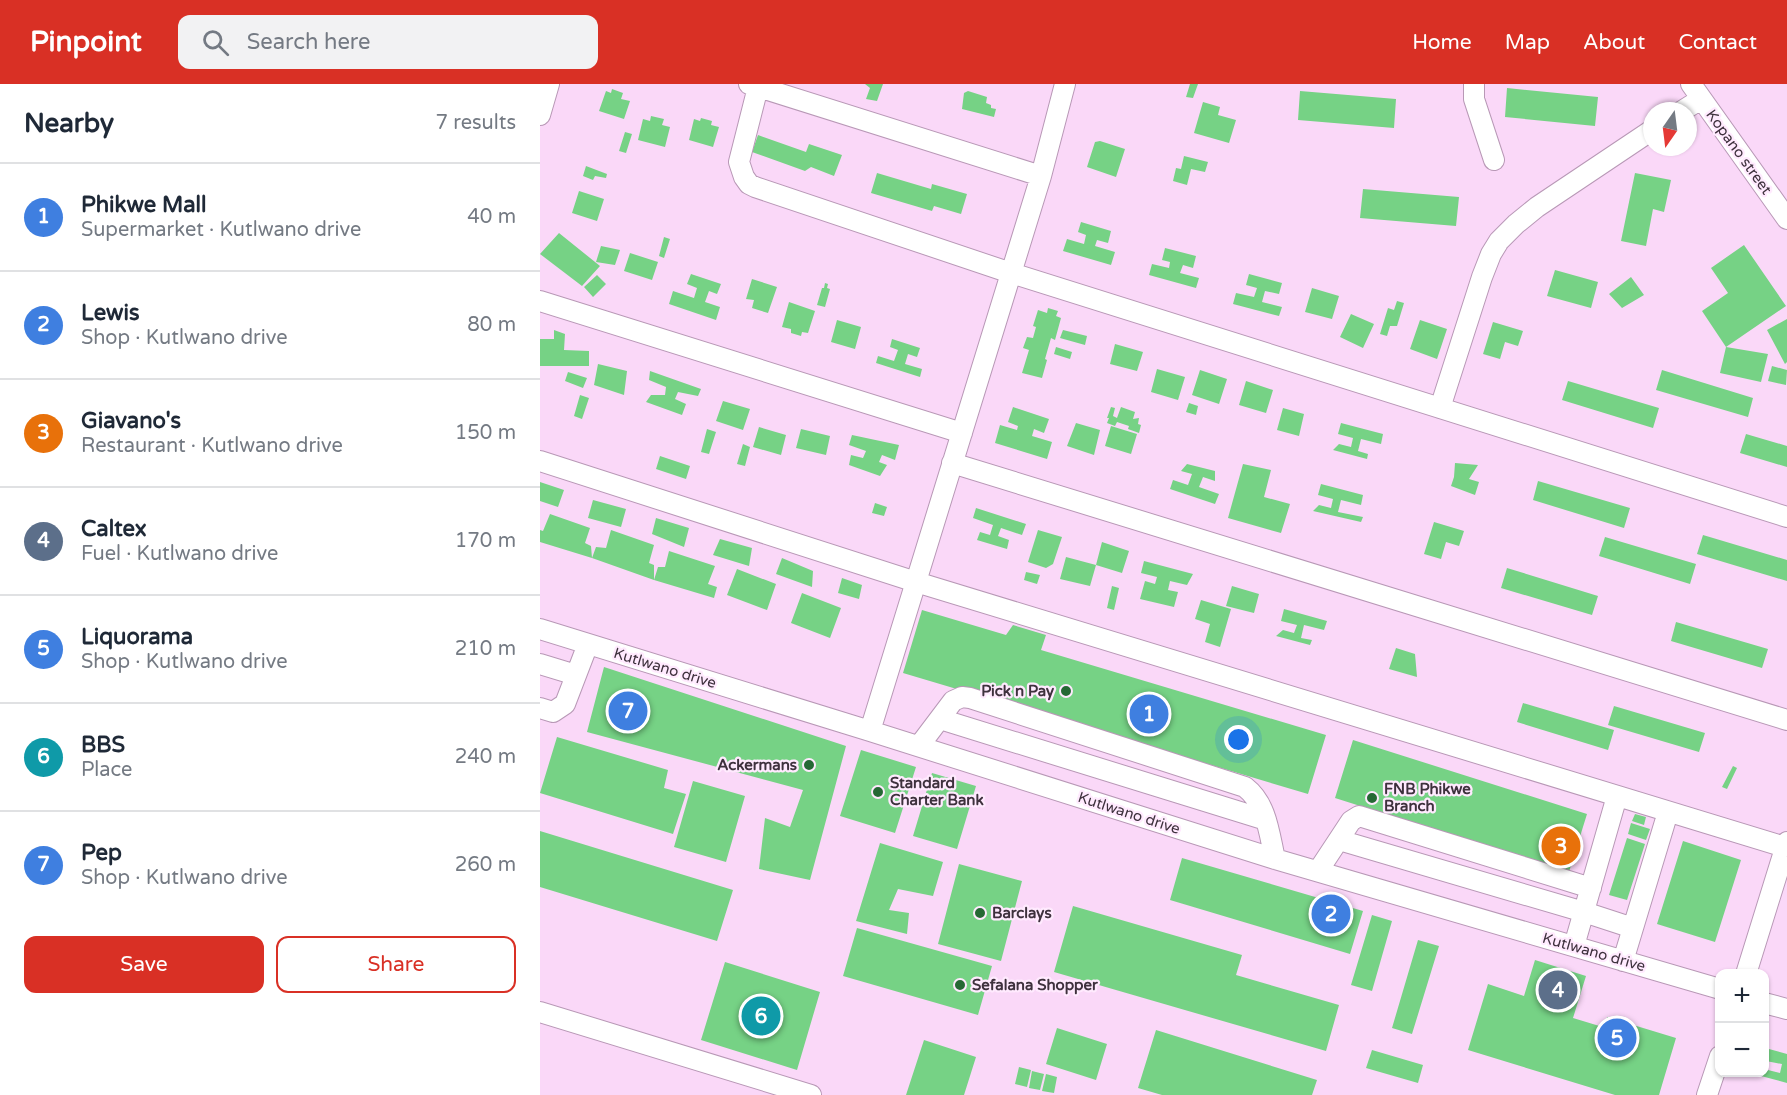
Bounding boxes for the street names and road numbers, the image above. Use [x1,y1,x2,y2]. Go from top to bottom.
street label: Kopano street [1702,106,1776,198]
street label: Kutlwano drive [612,644,718,692]
street label: Kutlwano drive [1076,788,1182,838]
street label: Kutlwano drive [1540,929,1648,975]

